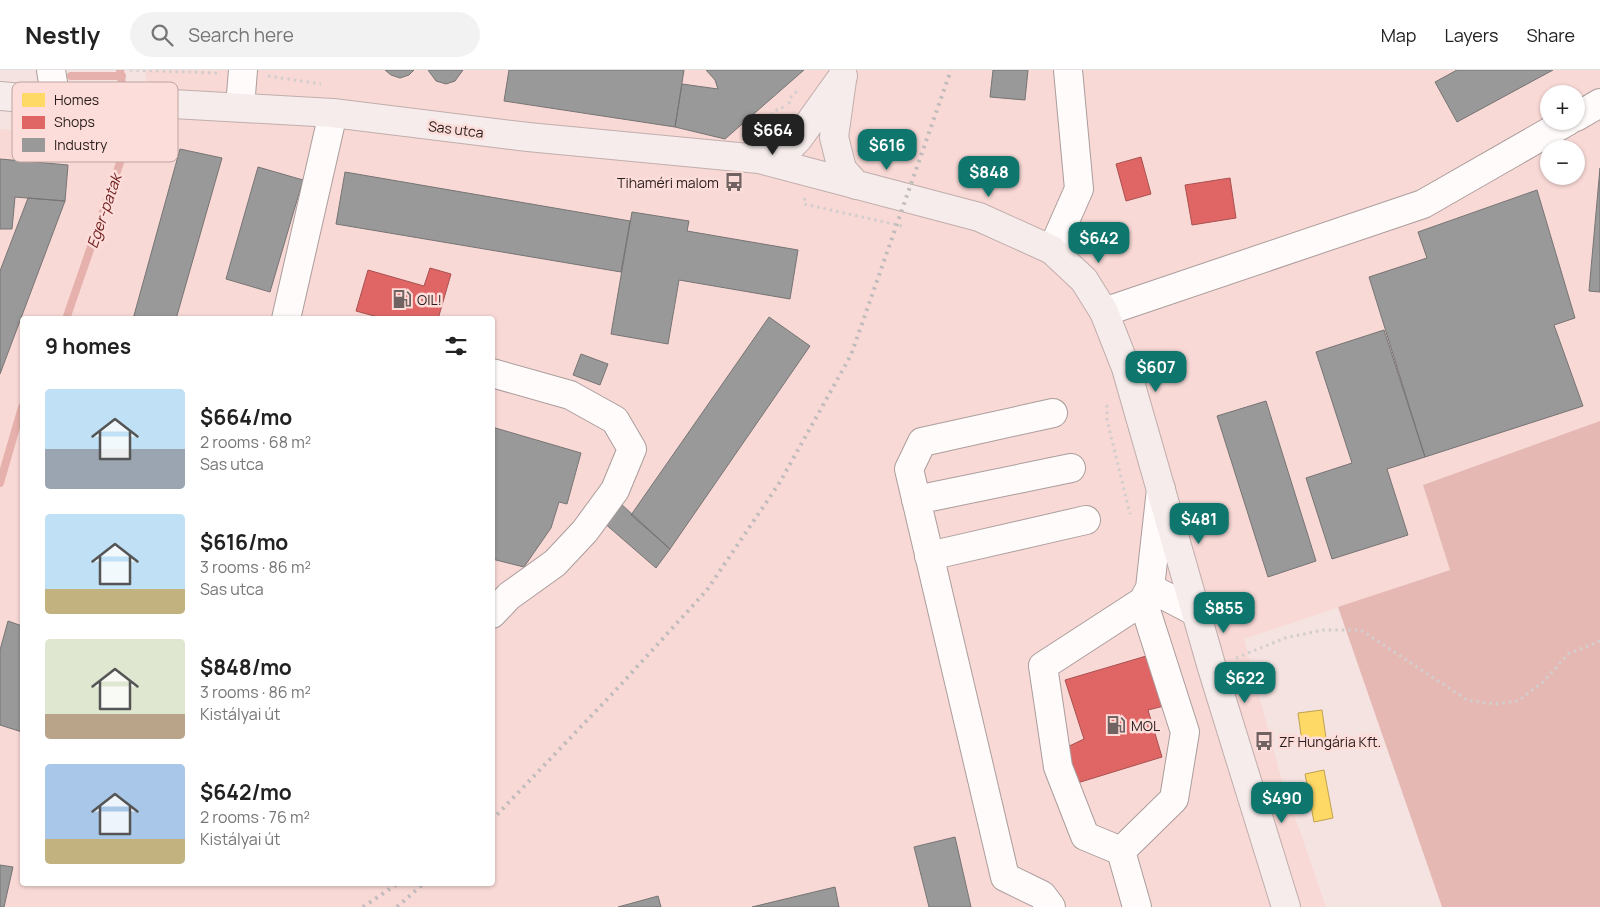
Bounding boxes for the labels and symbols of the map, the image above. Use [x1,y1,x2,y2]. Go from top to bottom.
legend [12,82,178,162]
text: Homes [54,90,99,109]
text: Shops [54,112,95,131]
pin: $664 [743,114,803,156]
street label: Sas utca [427,116,485,142]
pin: $616 [857,128,917,171]
text: Industry [54,135,108,154]
pin: $848 [959,156,1019,198]
water label: Eger-patak [82,169,127,251]
bus stop icon: Tihaméri malom [723,171,745,193]
place label: Tihaméri malom [617,173,719,192]
pin: $642 [1069,222,1129,264]
fuel station icon: OIL! [391,288,413,310]
place label: OIL! [417,290,442,309]
pin: $607 [1126,350,1186,393]
pin: $481 [1169,502,1229,545]
pin: $855 [1194,592,1254,634]
pin: $622 [1215,662,1275,704]
fuel station icon: MOL [1105,714,1127,736]
place label: MOL [1131,716,1160,735]
bus stop icon: ZF Hungária Kft. [1253,730,1275,752]
place label: ZF Hungária Kft. [1279,732,1381,751]
pin: $490 [1252,782,1312,824]

